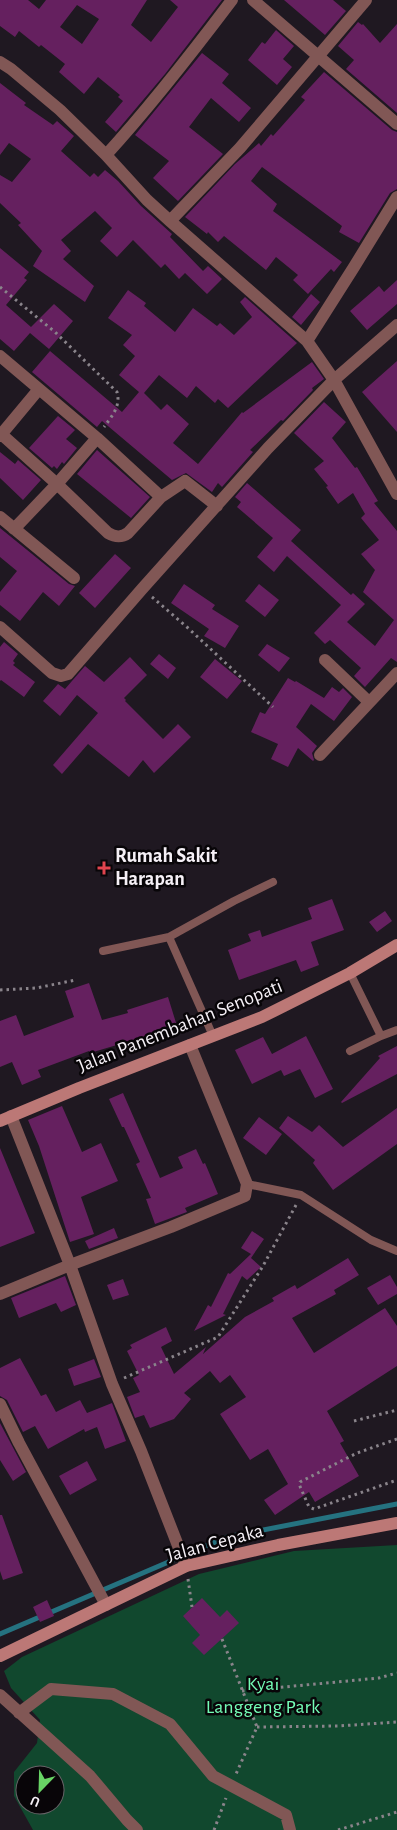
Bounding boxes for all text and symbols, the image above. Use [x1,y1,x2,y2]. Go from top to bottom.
place label: Rumah Sakit Harapan [115,846,218,889]
marker: Rumah Sakit Harapan [97,861,111,875]
street label: Jalan Panembahan Senopati [75,976,285,1076]
street label: Jalan Cepaka [164,1520,266,1566]
park label: Kyai Langgeng Park [206,1674,320,1717]
north arrow [15,1765,65,1815]
text: U [28,1793,42,1809]

